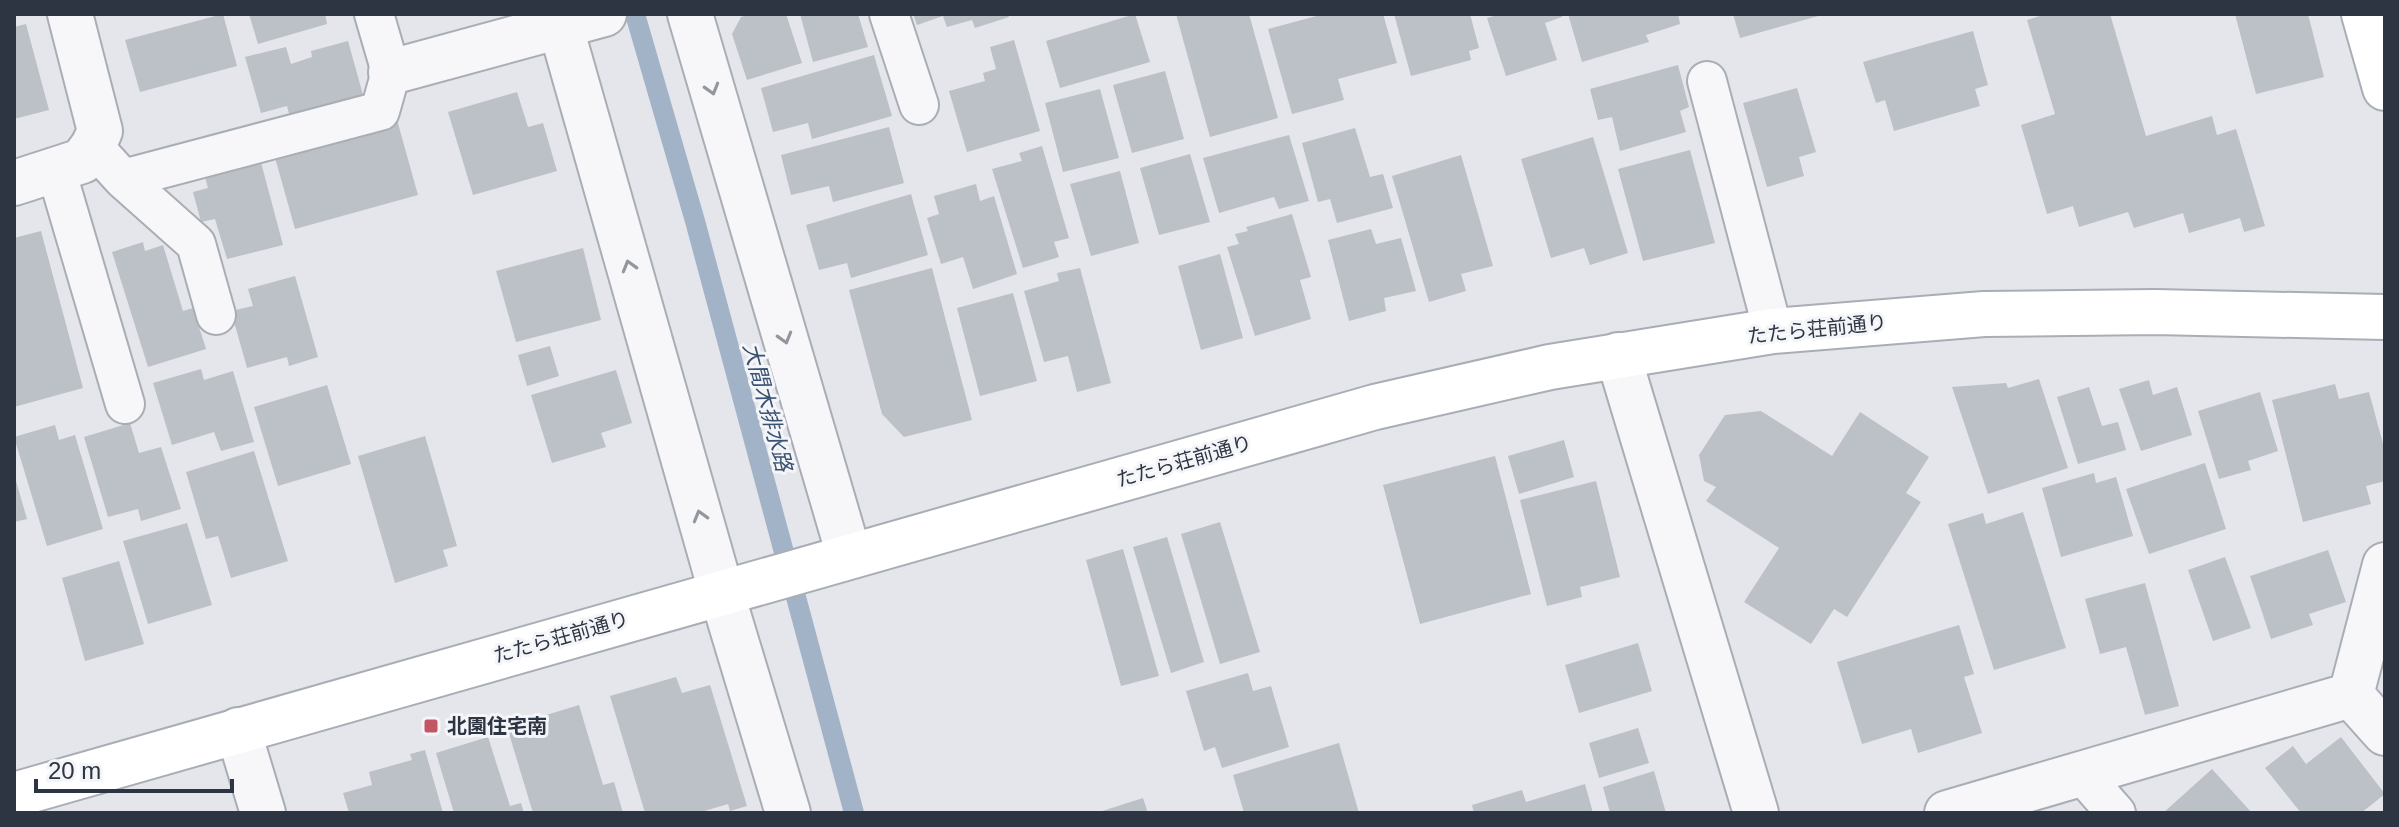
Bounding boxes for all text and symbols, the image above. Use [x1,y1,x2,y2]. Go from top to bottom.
one-way arrow [703,81,719,95]
one-way arrow [622,260,638,274]
street label: たたら荘前通り [1746,311,1888,347]
one-way arrow [776,331,792,345]
water label: 大間木排水路 [738,340,797,476]
street label: たたら荘前通り [1114,431,1254,491]
one-way arrow [693,510,709,524]
street label: たたら荘前通り [491,607,631,667]
place label: 北園住宅南 [447,715,547,737]
marker: 北園住宅南 [422,717,440,735]
scale bar [36,743,232,793]
text: 20 m [48,757,101,784]

